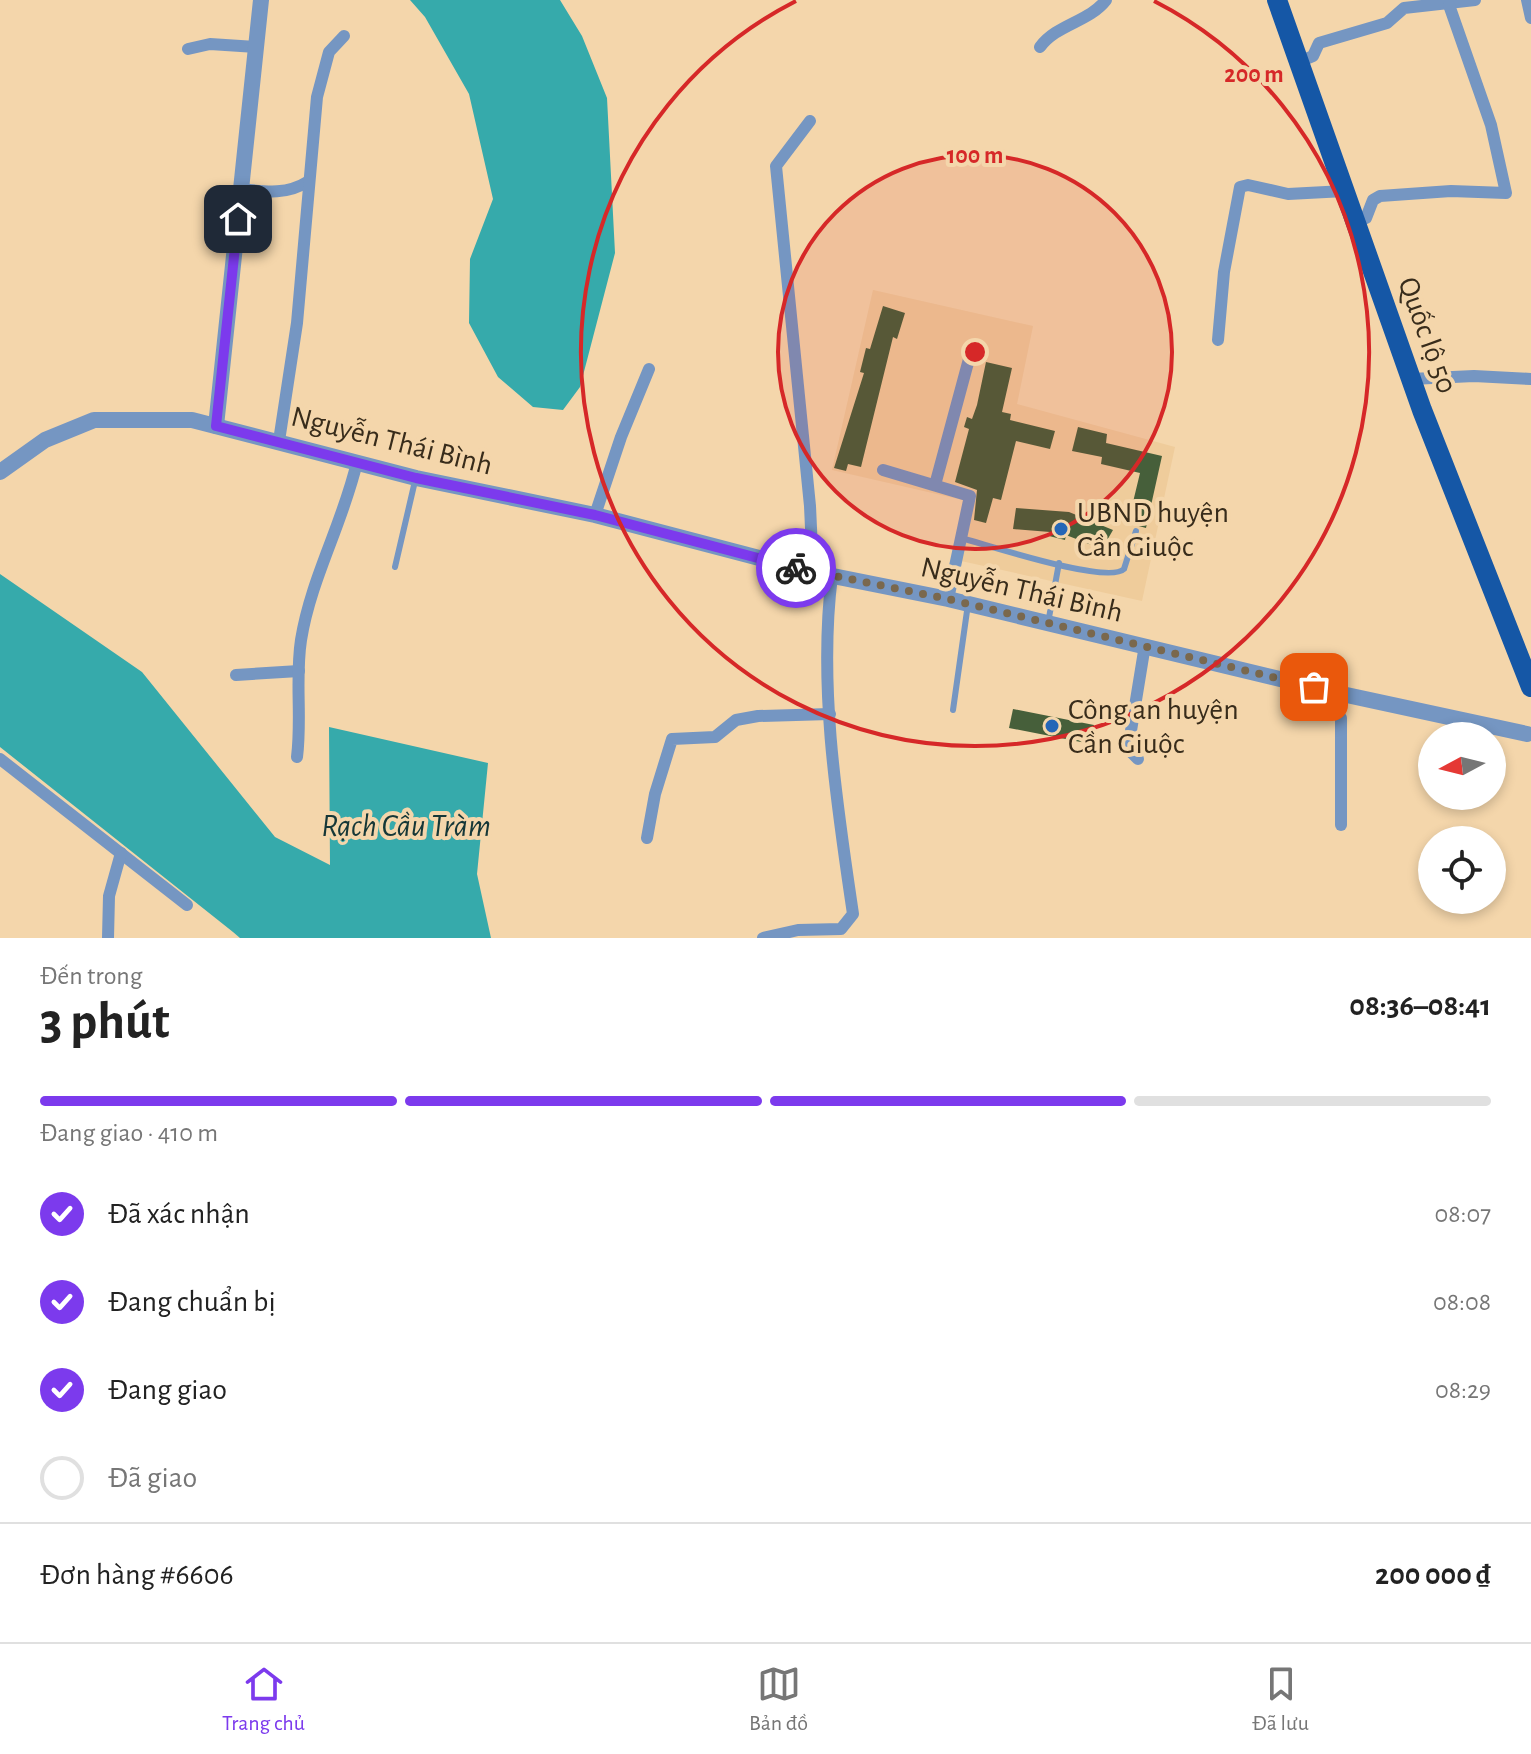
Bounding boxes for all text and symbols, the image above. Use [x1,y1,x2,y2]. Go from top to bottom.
text: 200 m [1224,63,1284,87]
text: 100 m [947,144,1003,168]
pin [204,185,272,253]
icon: home [216,197,260,241]
street label: Quốc lộ 50 [1392,273,1462,397]
centre of rings [961,338,989,366]
street label: Nguyễn Thái Bình [288,400,496,480]
place label: UBND huyện Cần Giuộc [1077,498,1229,562]
marker: UBND huyện Cần Giuộc [1052,520,1070,538]
courier [756,528,836,608]
icon: bike [774,546,818,590]
street label: Nguyễn Thái Bình [918,551,1126,628]
pin [1280,653,1348,721]
icon: bag [1292,665,1336,709]
place label: Công an huyện Cần Giuộc [1068,695,1239,759]
marker: Công an huyện Cần Giuộc [1043,717,1061,735]
north arrow [1418,722,1506,810]
map controls [1418,722,1506,914]
water label: Rạch Cầu Tràm [321,810,491,842]
button: locate [1418,826,1506,914]
text: Đến trong [40,963,142,989]
text: 08:36–08:41 [1349,991,1491,1021]
text: 3 phút [40,996,170,1048]
text: Đang giao · 410 m [40,1120,218,1146]
icon: check [40,1192,84,1236]
text: Đã xác nhận [108,1199,250,1229]
text: 08:07 [1434,1201,1491,1227]
icon: check [40,1280,84,1324]
text: Đang chuẩn bị [108,1287,276,1317]
text: 08:08 [1433,1289,1491,1315]
icon: check [40,1368,84,1412]
text: Đang giao [108,1375,227,1405]
text: 08:29 [1435,1377,1491,1403]
text: Đã giao [108,1463,197,1493]
text: Đơn hàng #6606 [40,1560,234,1590]
text: 200 000 ₫ [1375,1560,1491,1590]
tab: Trang chủ [222,1662,305,1736]
tab: Bản đồ [749,1662,808,1736]
tab: Đã lưu [1252,1662,1309,1736]

